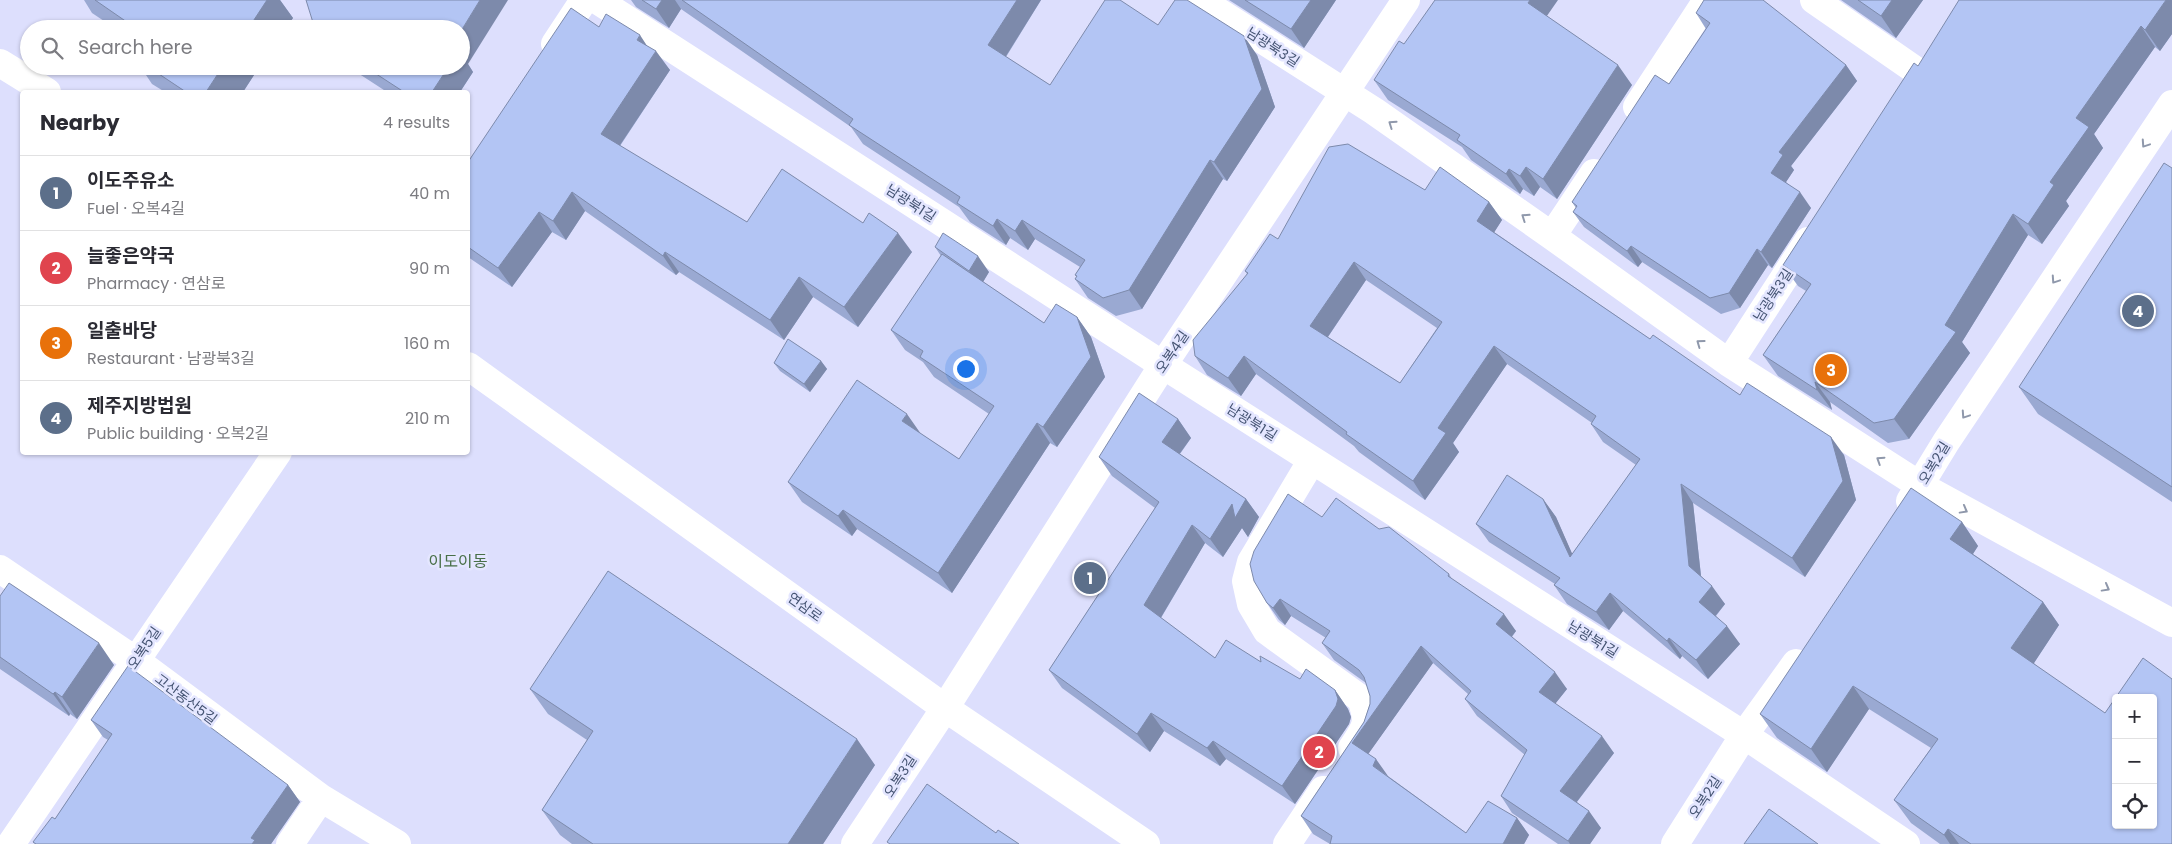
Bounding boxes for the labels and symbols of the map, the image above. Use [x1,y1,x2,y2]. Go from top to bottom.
street label: 남광북3길 [1242,22,1304,72]
one-way arrow [1388,121,1398,130]
one-way arrow [2142,139,2151,148]
street label: 남광북1길 [882,179,940,227]
one-way arrow [1521,214,1531,223]
street label: 남광북3길 [1748,264,1798,326]
one-way arrow [2052,274,2061,283]
pin: 4 [2122,292,2154,330]
street label: 오복4길 [1150,327,1194,377]
one-way arrow [1697,340,1706,348]
pin: 3 [1815,351,1847,389]
your location [953,356,979,382]
street label: 남광북1길 [1223,399,1281,445]
one-way arrow [1961,409,1971,418]
street label: 오복2길 [1913,438,1955,488]
one-way arrow [1876,457,1885,466]
one-way arrow [1958,503,1967,513]
district label: 이도이동 [429,550,488,573]
pin: 1 [1074,559,1106,597]
one-way arrow [2101,581,2110,591]
street label: 연삼로 [783,588,827,627]
street label: 남광북1길 [1564,616,1622,662]
street label: 오복5길 [122,623,166,673]
street label: 고산동산5길 [151,669,221,729]
pin: 2 [1303,733,1335,771]
street label: 오복3길 [879,751,921,801]
street label: 오복2길 [1684,772,1726,822]

